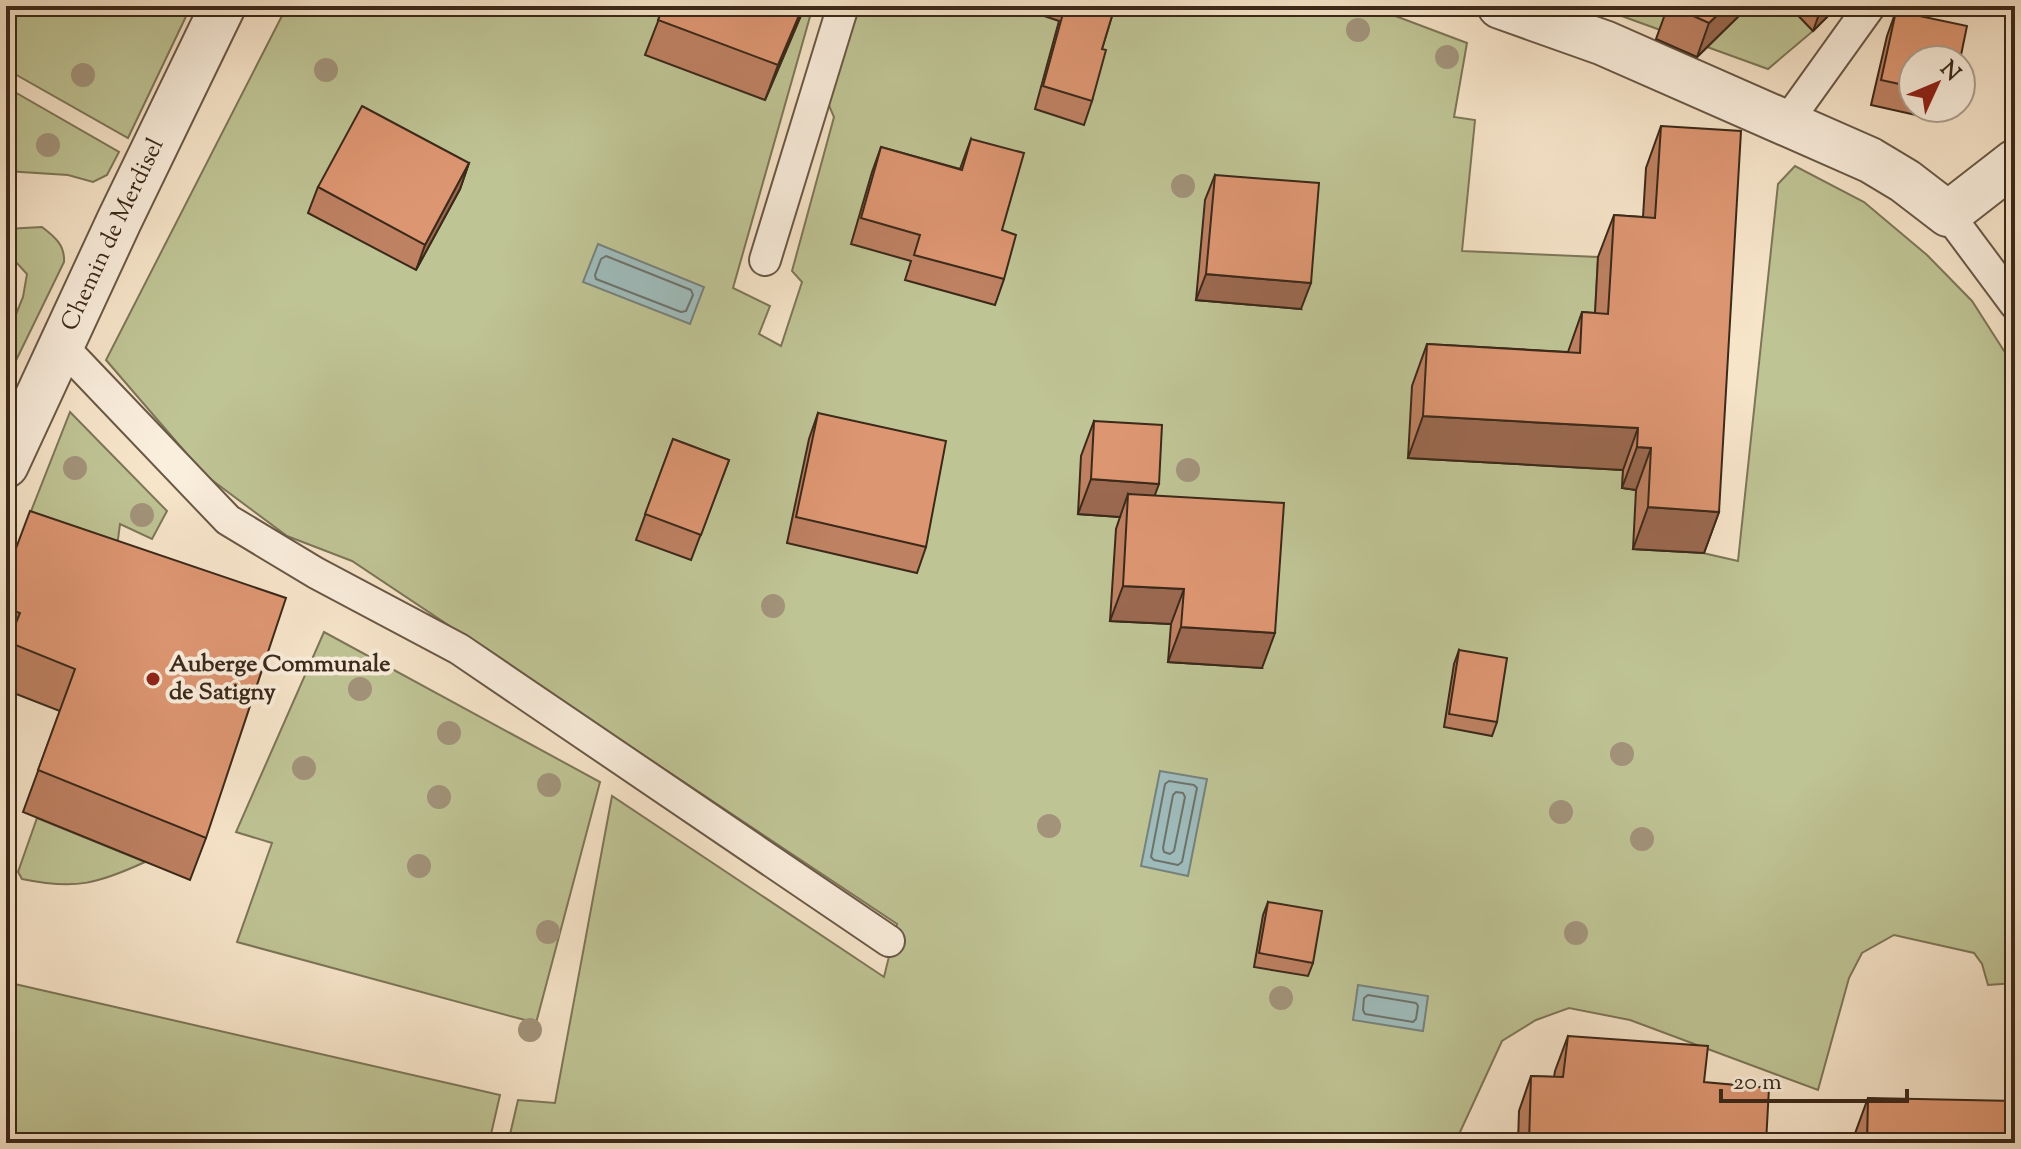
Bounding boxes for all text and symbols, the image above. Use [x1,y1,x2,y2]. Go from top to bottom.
north arrow [1897,44,1977,124]
text: N [1932,55,1967,90]
street label: Chemin de Merdisel [53,132,174,337]
place label: Auberge Communale de Satigny [169,648,390,710]
marker: Auberge Communale de Satigny [144,670,162,688]
scale bar [1721,1053,1907,1103]
text: 20 m [1733,1066,1782,1100]

